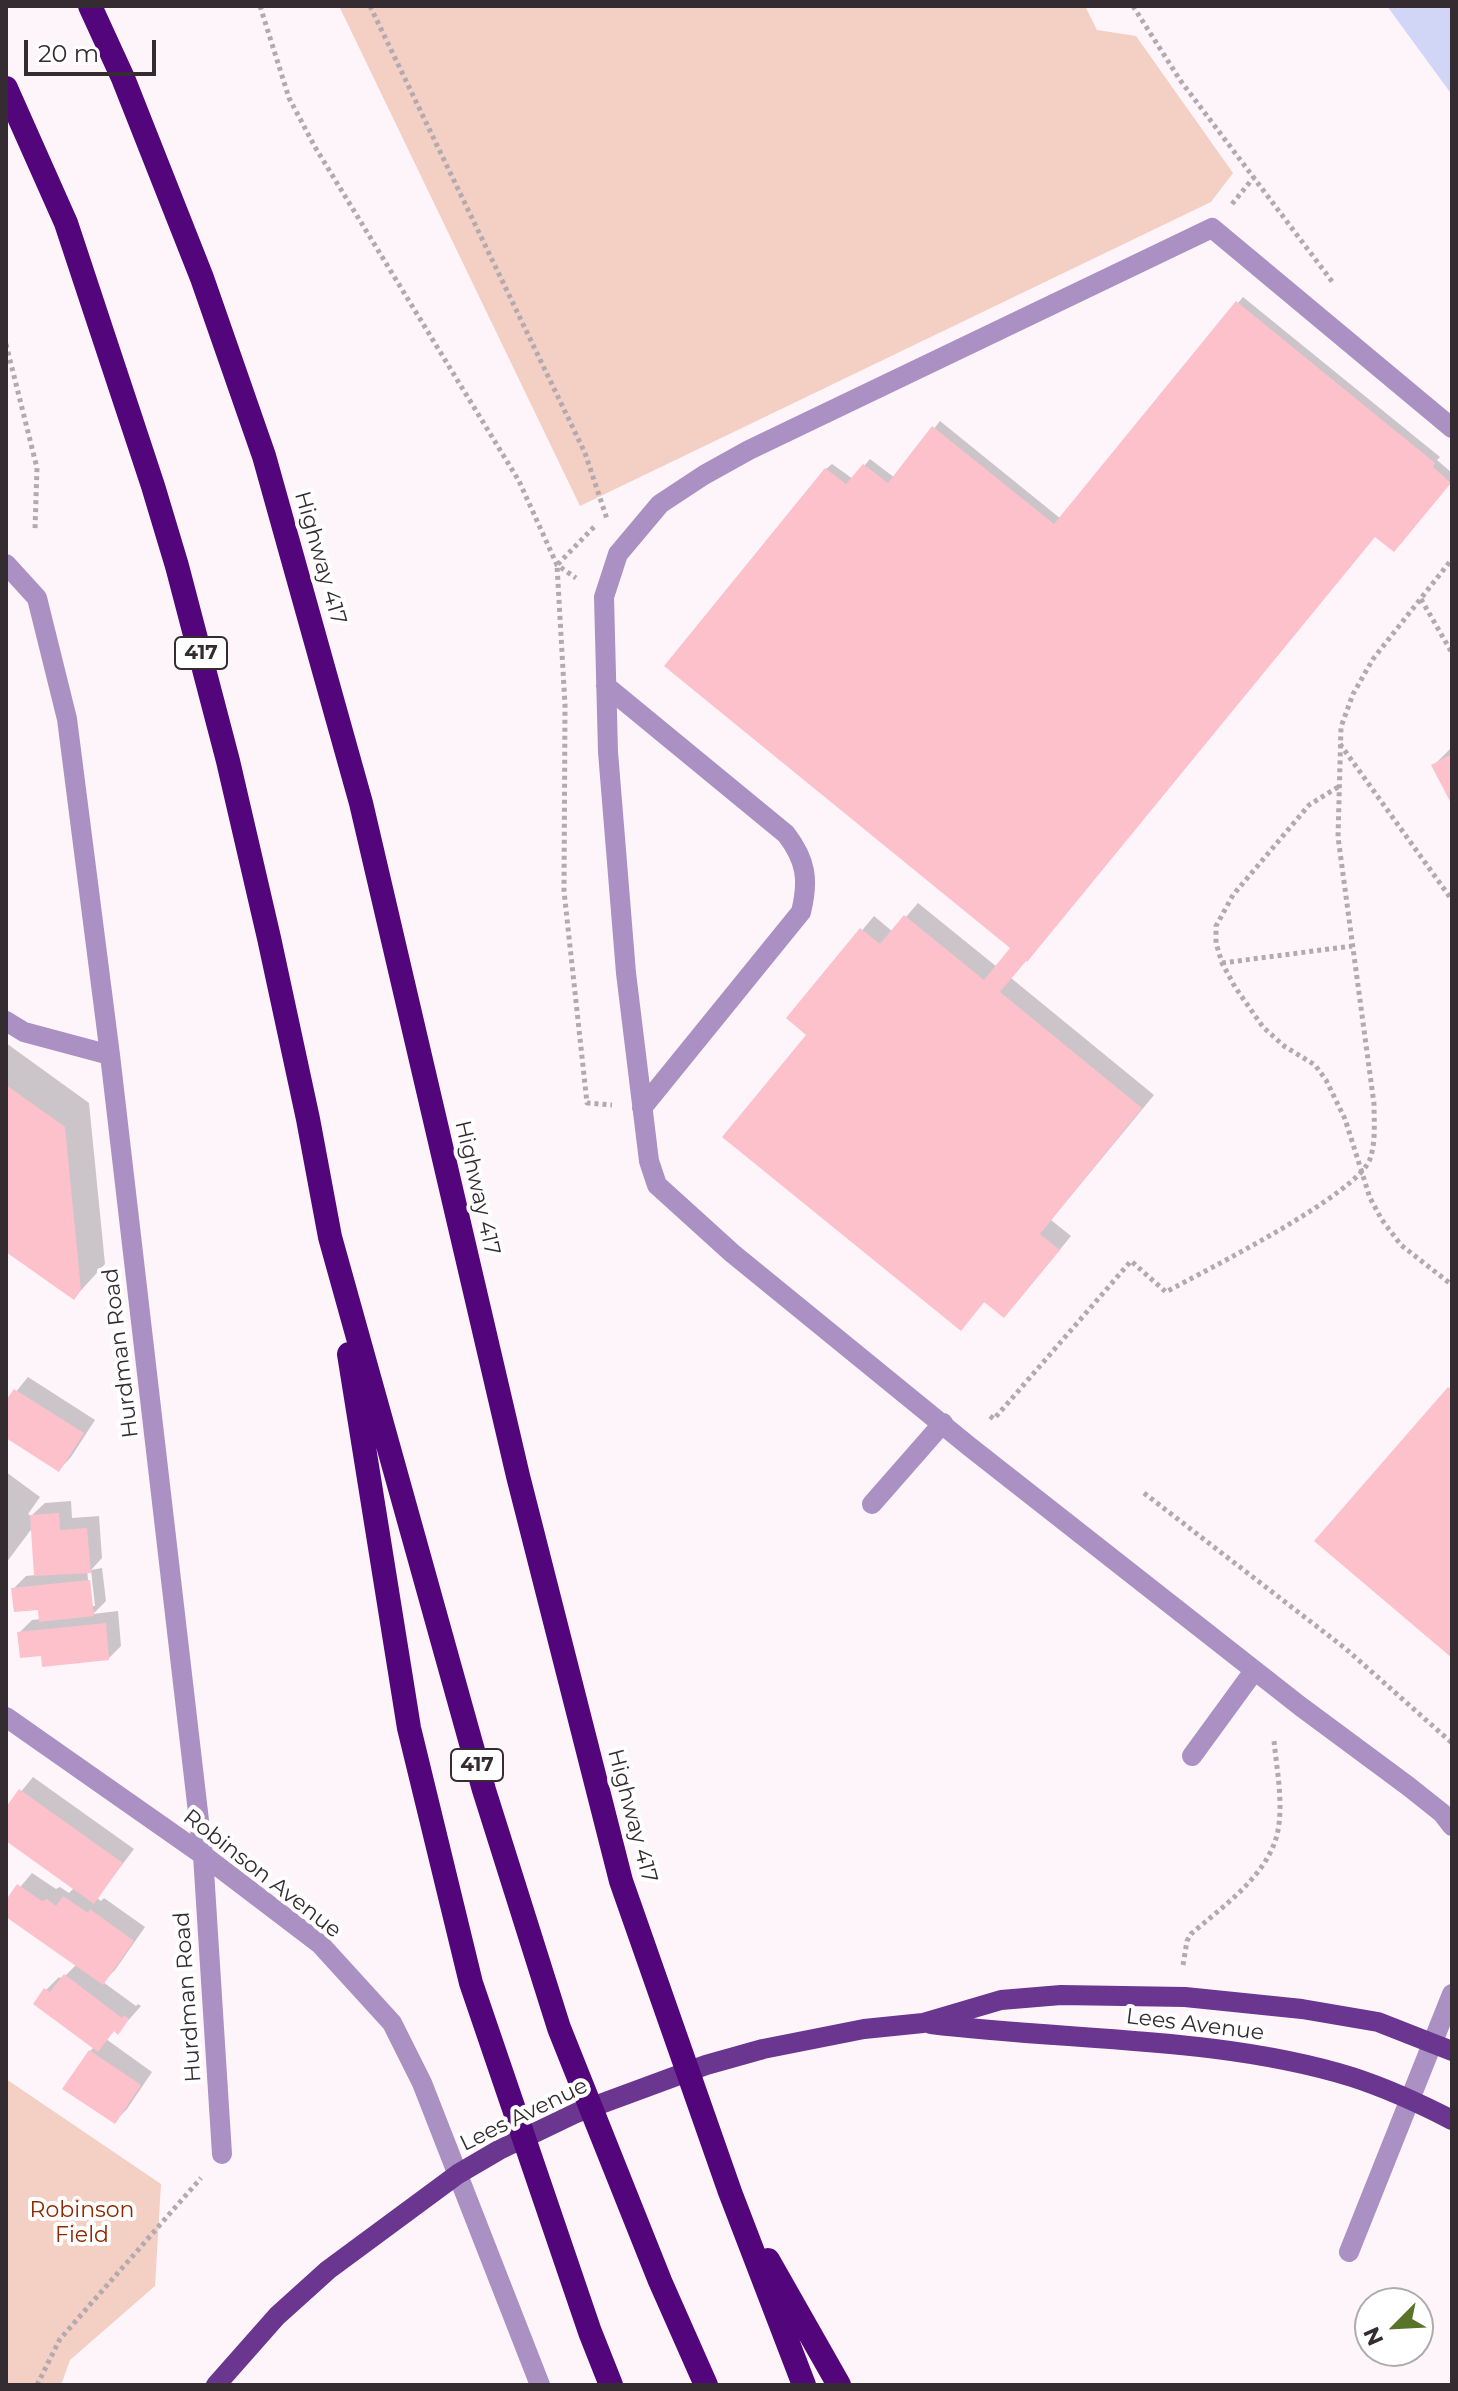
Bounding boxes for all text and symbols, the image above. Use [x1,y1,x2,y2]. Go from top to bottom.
scale bar [28,24,160,74]
text: 20 m [38,39,99,68]
street label: Highway 417 [288,488,352,628]
road number: 417 [175,637,227,669]
street label: Highway 417 [449,1118,505,1258]
street label: Hurdman Road [98,1267,144,1439]
street label: Highway 417 [601,1746,663,1886]
road number: 417 [451,1749,503,1781]
street label: Robinson Avenue [178,1804,346,1944]
street label: Hurdman Road [169,1911,207,2083]
street label: Lees Avenue [1124,2003,1266,2047]
street label: Lees Avenue [456,2073,592,2157]
park label: Robinson Field [30,2198,134,2250]
north arrow [1354,2287,1434,2367]
text: N [1357,2323,1389,2350]

